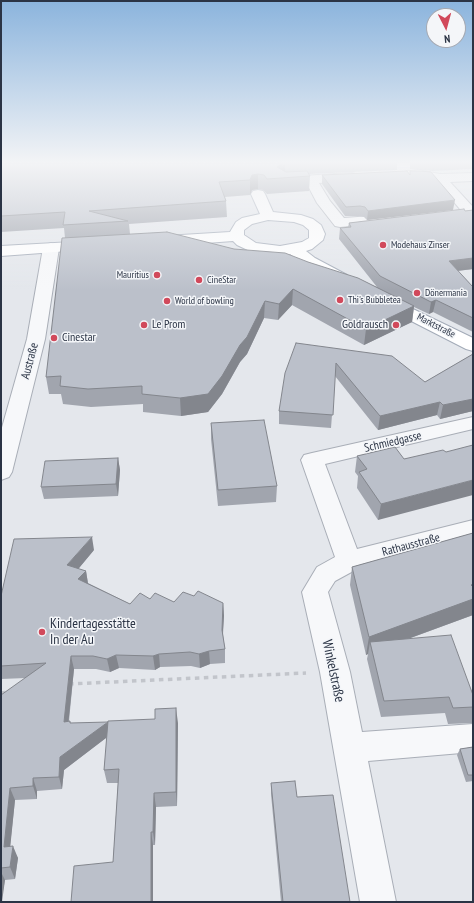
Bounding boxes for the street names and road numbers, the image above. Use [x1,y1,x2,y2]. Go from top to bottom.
street label: Marktstraße [415,311,457,341]
street label: Austraße [18,341,42,381]
street label: Schmiedgasse [363,428,423,456]
street label: Rathausstraße [380,530,442,560]
street label: Winkelstraße [318,638,348,704]

